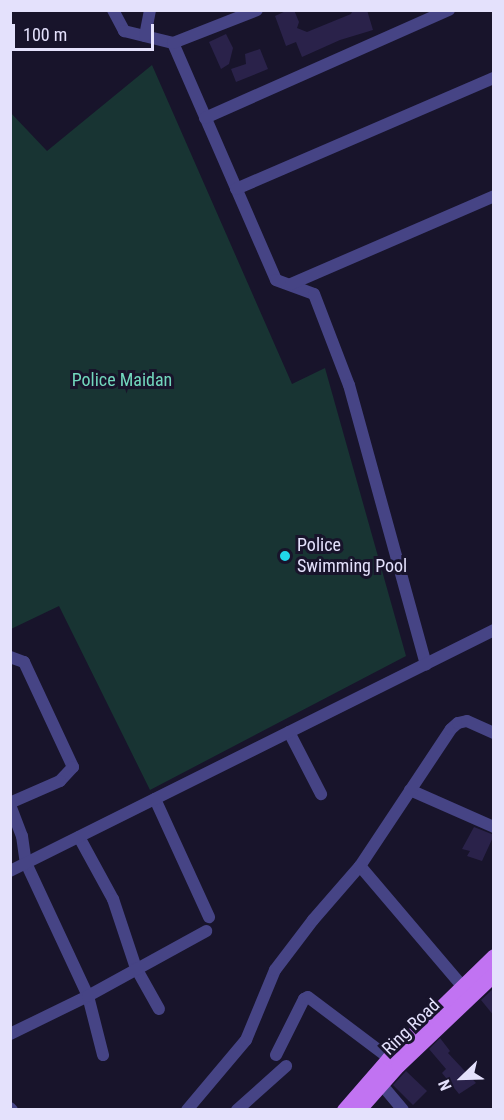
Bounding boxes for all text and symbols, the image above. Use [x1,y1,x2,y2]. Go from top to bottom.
scale bar [15,12,158,50]
text: 100 m [23,24,67,45]
park label: Police Maidan [72,369,172,391]
place label: Police Swimming Pool [297,535,407,578]
marker: Police Swimming Pool [278,549,292,563]
street label: Ring Road [378,994,444,1060]
north arrow [432,1048,492,1108]
text: N [434,1077,456,1093]

